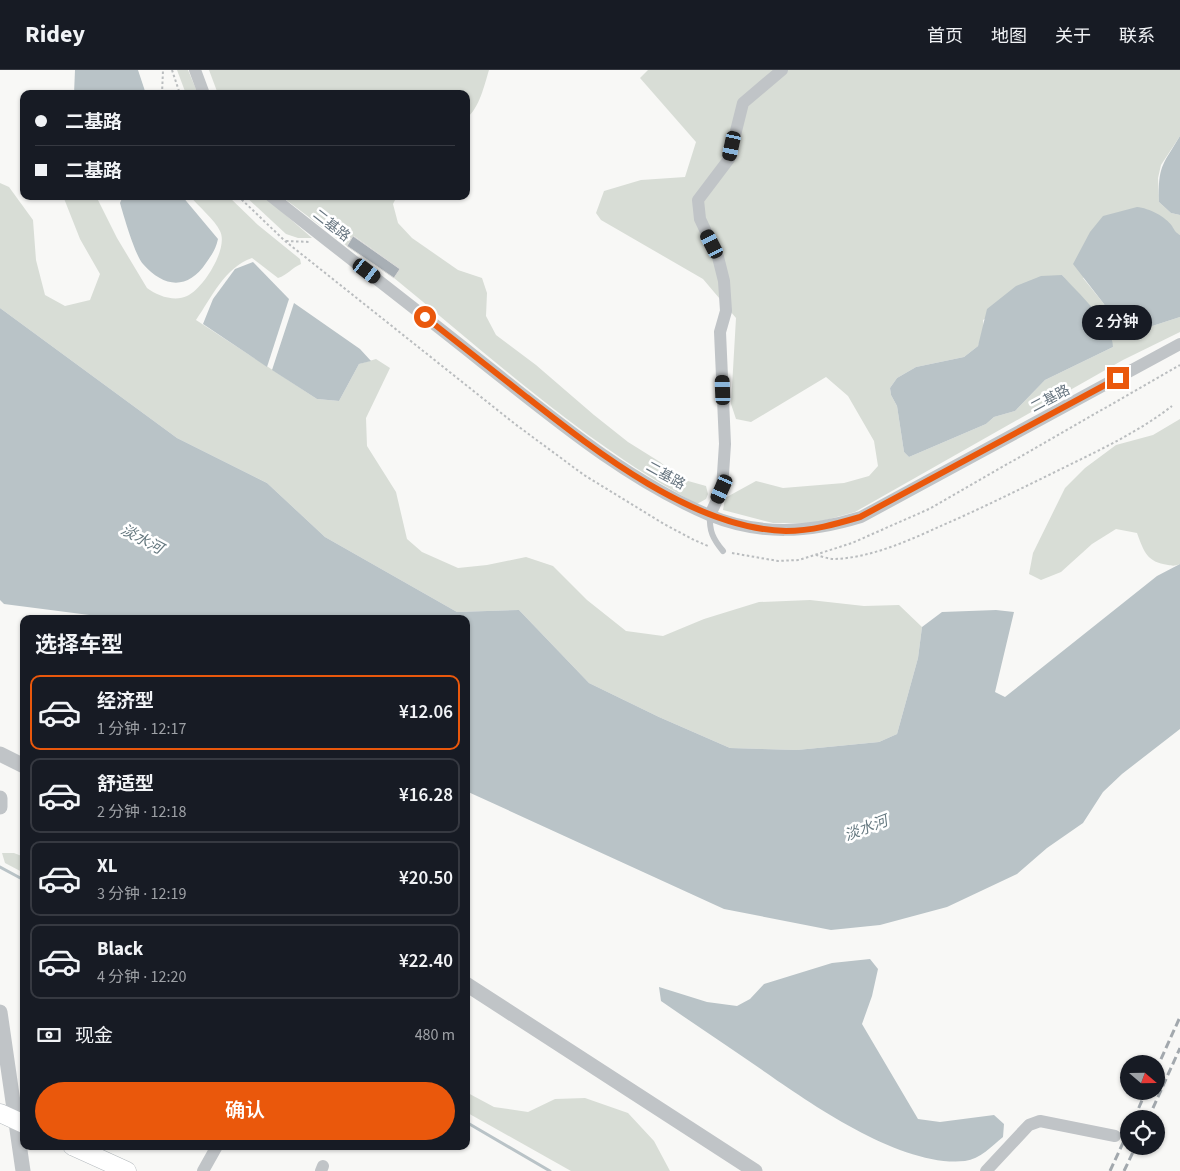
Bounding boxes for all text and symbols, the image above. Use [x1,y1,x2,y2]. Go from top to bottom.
text: Ridey [25,17,85,52]
text: 首页 [927,24,963,49]
text: 地图 [991,24,1027,49]
text: 关于 [1055,24,1091,49]
text: 联系 [1119,24,1155,49]
text: 二基路 [65,109,122,136]
car [721,130,742,162]
text: 二基路 [65,158,122,185]
street label: 二基路 [309,205,354,247]
car [698,227,725,261]
car [350,256,383,286]
route start [414,306,436,328]
callout: 2 分钟 [1083,306,1153,340]
text: 2 分钟 [1095,311,1139,333]
route end [1107,367,1129,389]
car [714,375,731,405]
street label: 二基路 [1027,380,1074,418]
street label: 二基路 [642,457,689,495]
car [709,472,734,506]
water label: 淡水河 [117,520,169,561]
text: 选择车型 [35,629,123,661]
text: 经济型 [97,688,154,715]
icon: car [37,690,82,735]
text: ¥12.06 [399,699,453,726]
text: 1 分钟 · 12:17 [97,718,186,740]
text: 舒适型 [97,771,154,798]
icon: car [37,773,82,818]
text: ¥16.28 [399,782,453,809]
text: 2 分钟 · 12:18 [97,801,186,823]
water label: 淡水河 [841,810,894,846]
text: XL [97,853,118,880]
icon: car [37,856,82,901]
text: ¥20.50 [399,865,453,892]
text: 3 分钟 · 12:19 [97,883,186,905]
text: Black [97,936,143,963]
icon: car [37,939,82,984]
text: ¥22.40 [399,948,453,975]
text: 4 分钟 · 12:20 [97,966,186,988]
icon: cash [35,1021,63,1049]
text: 现金 [75,1023,113,1050]
text: 480 m [415,1024,455,1046]
north arrow [1120,1055,1165,1100]
map controls [1120,1055,1165,1155]
button: 确认 [35,1082,455,1140]
button: locate [1120,1110,1165,1155]

